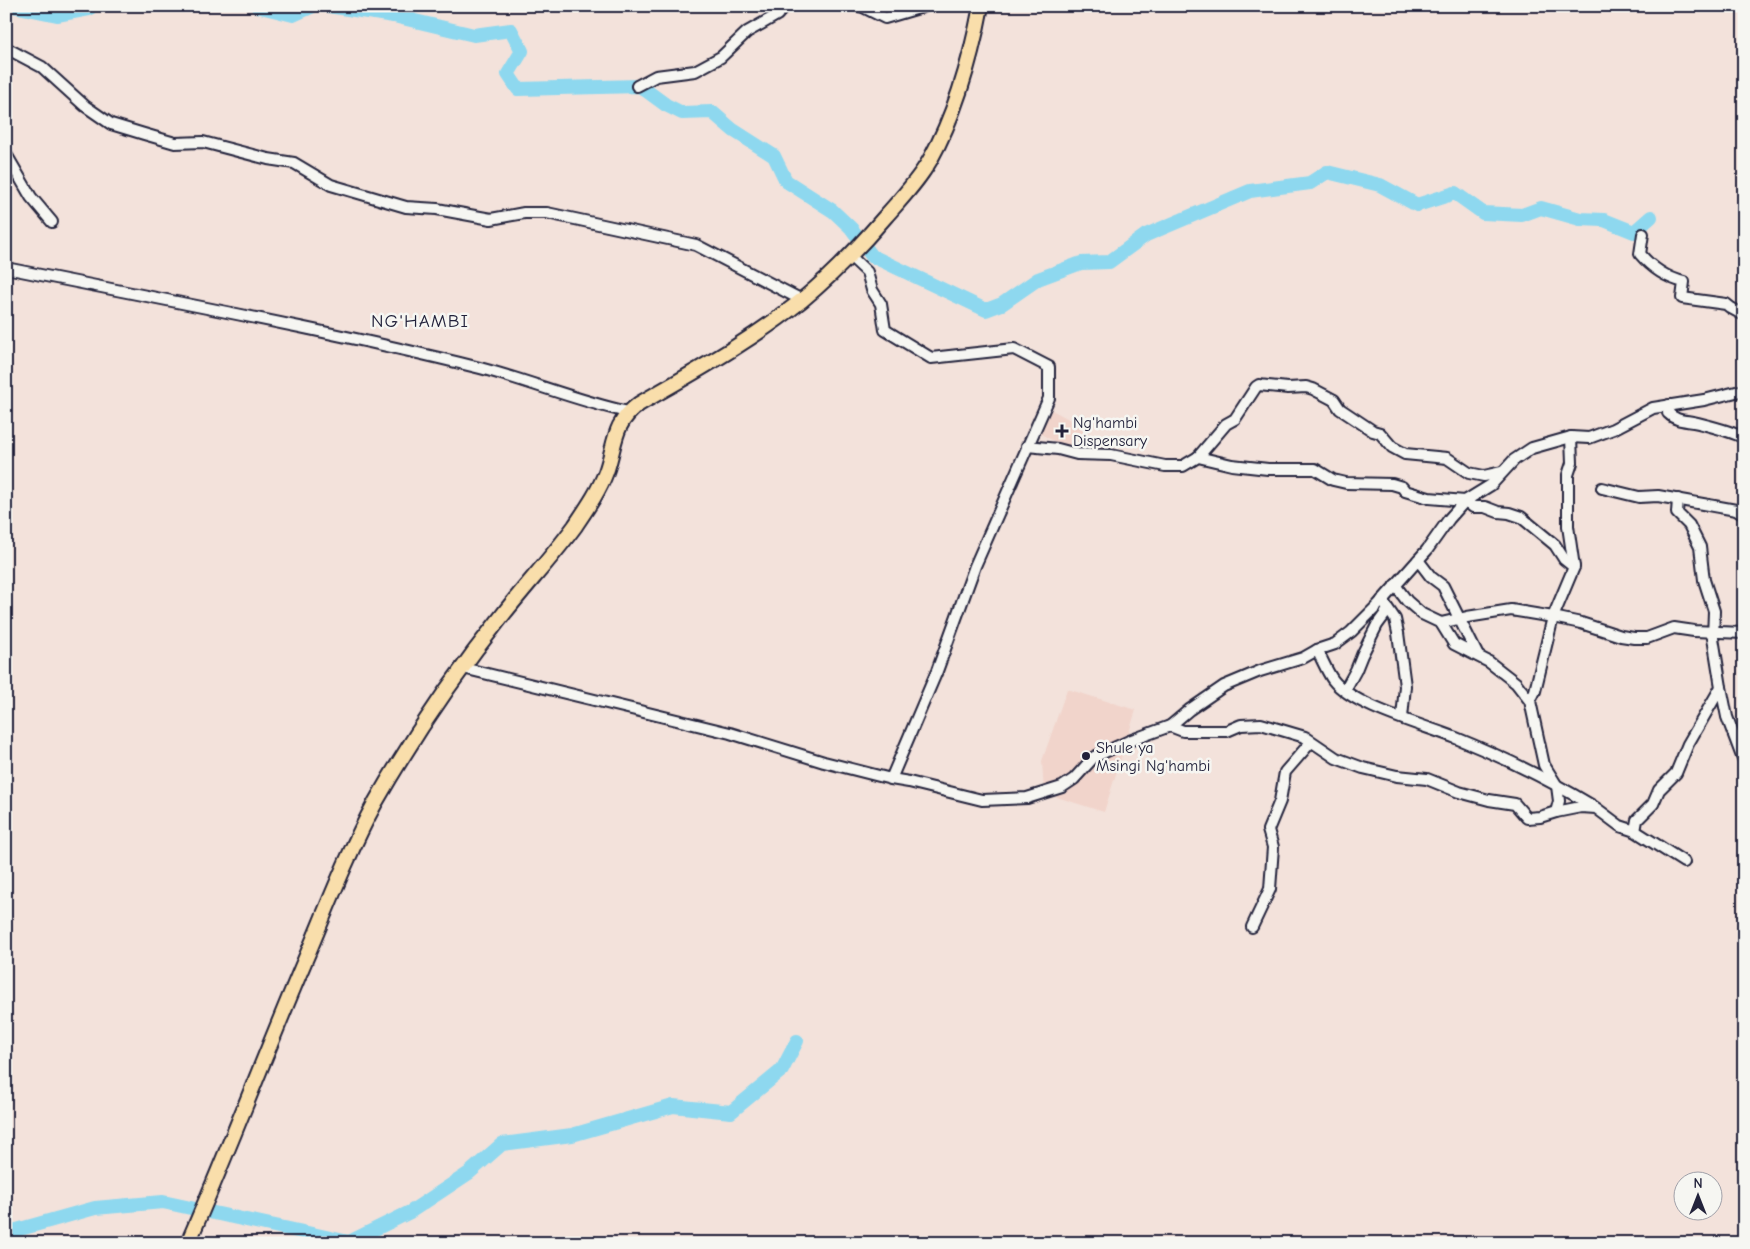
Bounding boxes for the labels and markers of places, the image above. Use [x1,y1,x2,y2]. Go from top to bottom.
place label: Ng'hambi Dispensary [1073,414,1148,450]
marker: Ng'hambi Dispensary [1055,424,1069,438]
place label: Shule ya Msingi Ng'hambi [1096,739,1210,775]
marker: Shule ya Msingi Ng'hambi [1080,750,1092,762]

